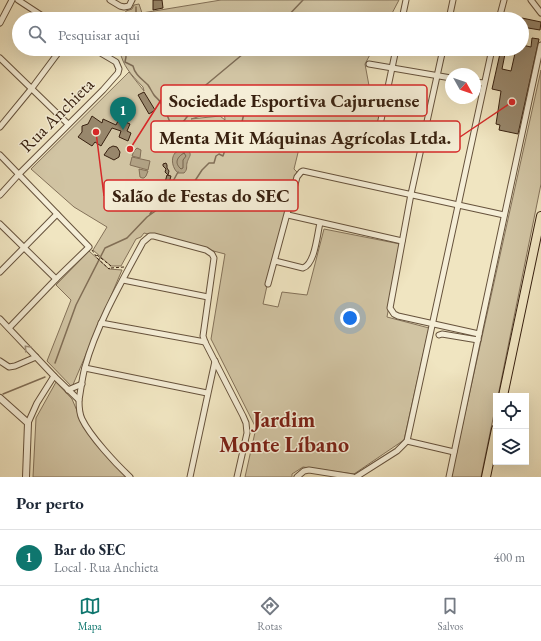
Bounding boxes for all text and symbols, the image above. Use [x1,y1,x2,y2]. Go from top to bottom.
search box [12,12,529,56]
icon: search [26,23,48,45]
text: Pesquisar aqui [58,25,140,44]
north arrow [445,68,481,104]
street label: Rua Anchieta [15,72,99,157]
callout: Sociedade Esportiva Cajuruense [161,85,427,116]
text: Sociedade Esportiva Cajuruense [169,88,419,113]
pin: 1 [110,97,136,130]
callout: Menta Mit Máquinas Agrícolas Ltda. [151,121,460,152]
text: Menta Mit Máquinas Agrícolas Ltda. [159,125,451,150]
callout: Salão de Festas do SEC [104,180,298,211]
text: Salão de Festas do SEC [112,183,290,208]
your location [340,308,360,328]
one-way arrow [25,345,32,352]
map controls [493,393,529,465]
button: locate [493,393,529,429]
district label: Jardim Monte Líbano [219,405,349,459]
button: layers [493,429,529,465]
text: Por perto [16,492,84,514]
text: Bar do SEC [54,540,126,559]
text: 1 [26,549,32,566]
text: 400 m [494,549,525,566]
text: Local · Rua Anchieta [54,559,159,576]
tab: Mapa [78,595,102,633]
tab: Rotas [257,595,282,633]
tab: Salvos [438,595,463,633]

